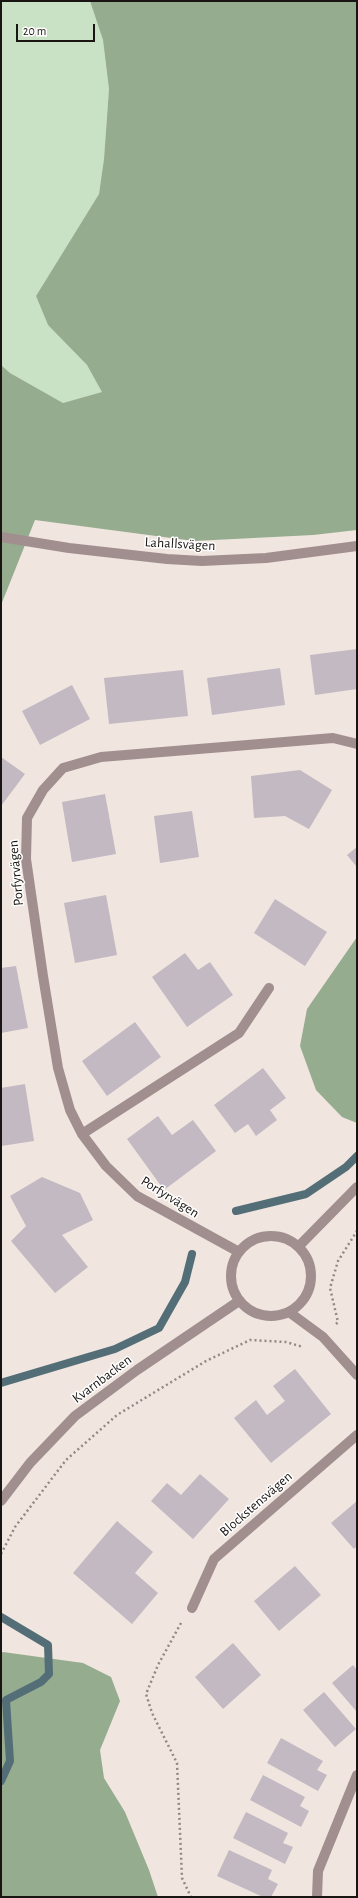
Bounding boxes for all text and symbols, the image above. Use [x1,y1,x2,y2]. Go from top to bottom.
scale bar [18,16,97,42]
text: 20 m [23,25,46,37]
street label: Lahallsvägen [144,534,216,554]
street label: Porfyrvägen [5,840,27,906]
street label: Porfyrvägen [138,1172,202,1222]
street label: Kvarnbacken [69,1351,135,1407]
street label: Blockstensvägen [216,1468,296,1540]

